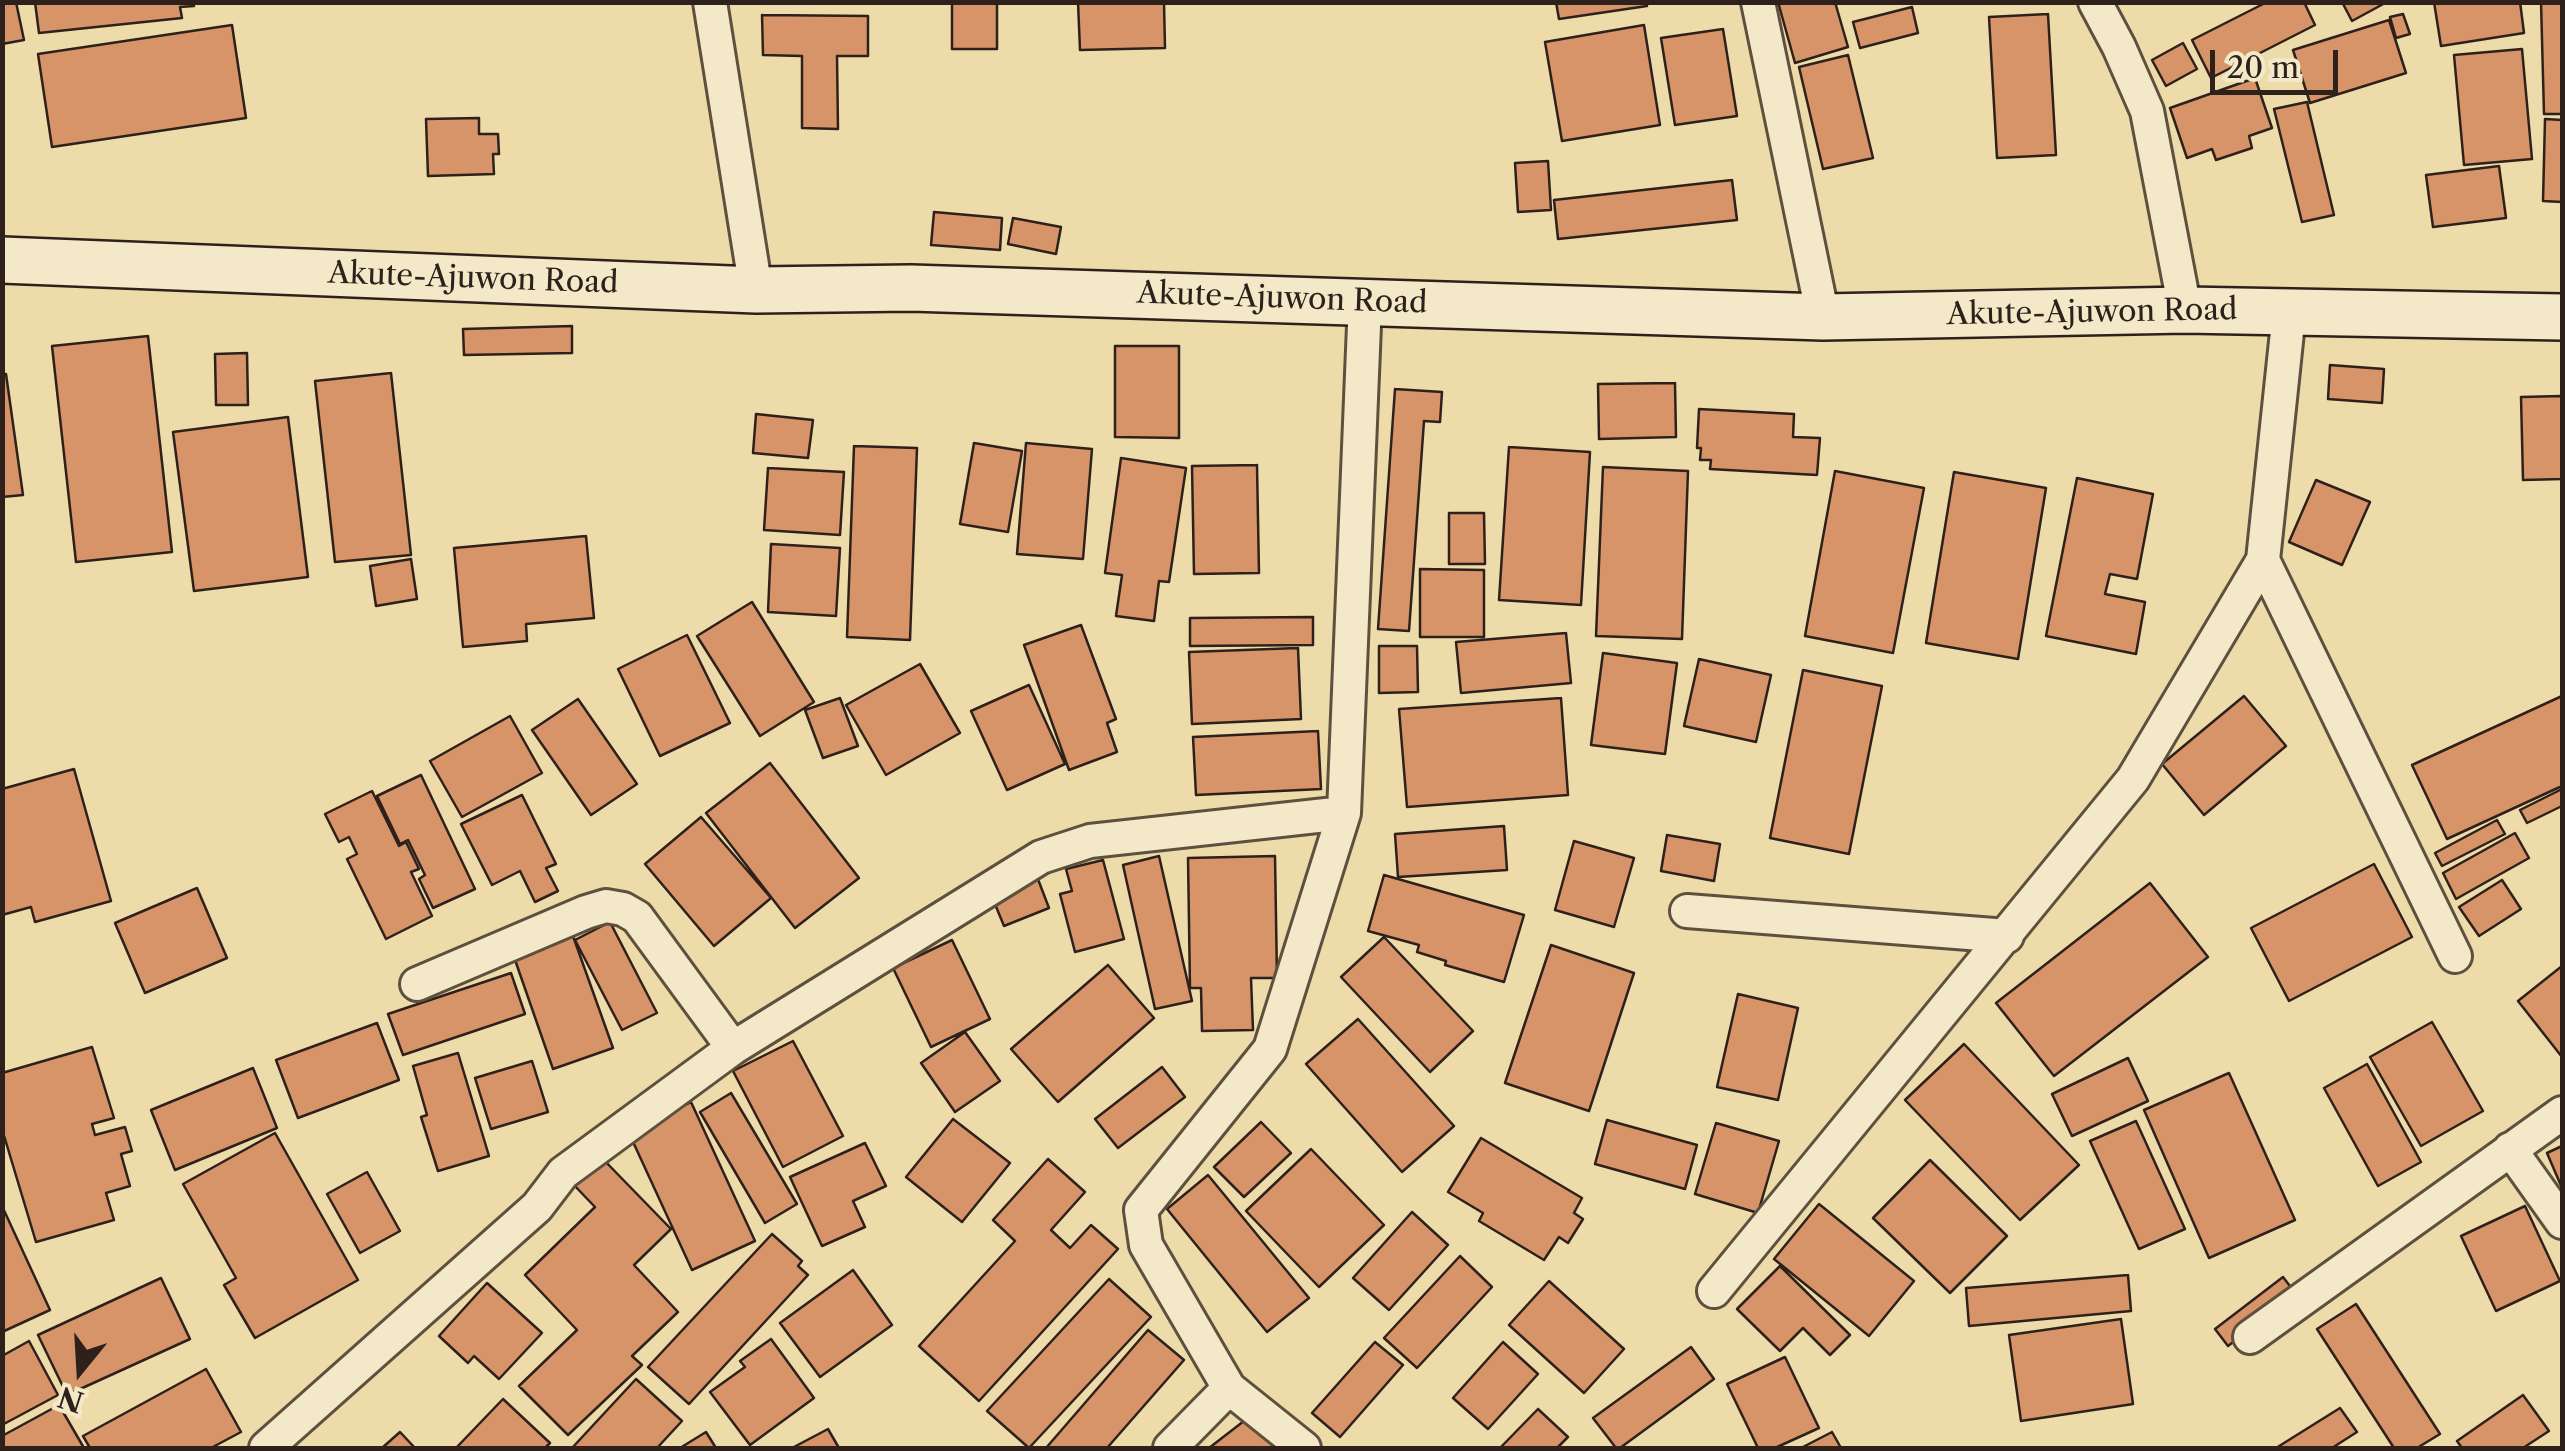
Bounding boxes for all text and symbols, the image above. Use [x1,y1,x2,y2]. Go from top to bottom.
scale bar [2215,30,2342,92]
text: 20 m [2227,49,2299,86]
street label: Akute-Ajuwon Road [327,256,619,302]
street label: Akute-Ajuwon Road [1136,276,1428,322]
street label: Akute-Ajuwon Road [1946,292,2238,334]
north arrow [30,1321,130,1421]
text: N [54,1380,88,1419]

